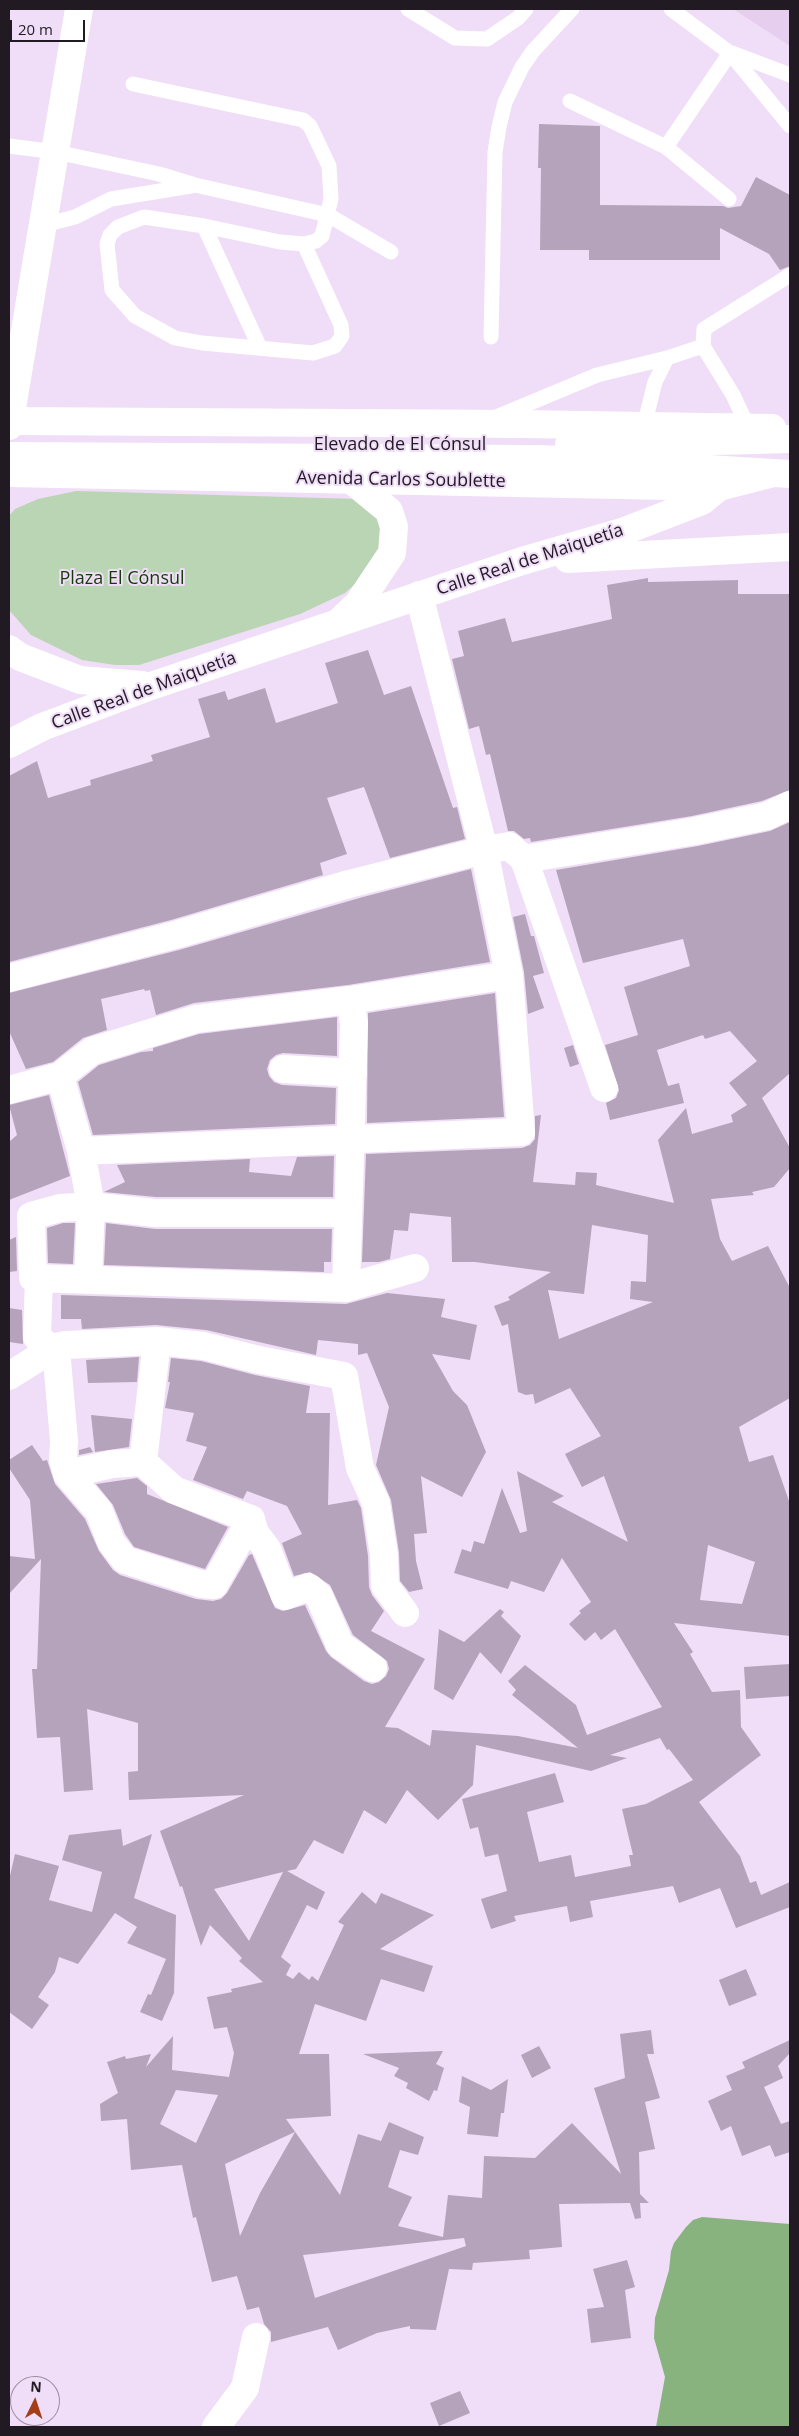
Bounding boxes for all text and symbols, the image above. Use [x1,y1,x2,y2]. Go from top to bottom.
scale bar [12,10,88,42]
text: 20 m [18,19,53,39]
street label: Elevado de El Cónsul [314,434,486,456]
street label: Avenida Carlos Soublette [296,467,506,493]
street label: Calle Real de Maiquetía [434,520,626,600]
park label: Plaza El Cónsul [59,568,185,590]
street label: Calle Real de Maiquetía [49,647,239,735]
north arrow [10,2376,60,2426]
text: N [30,2377,42,2396]

